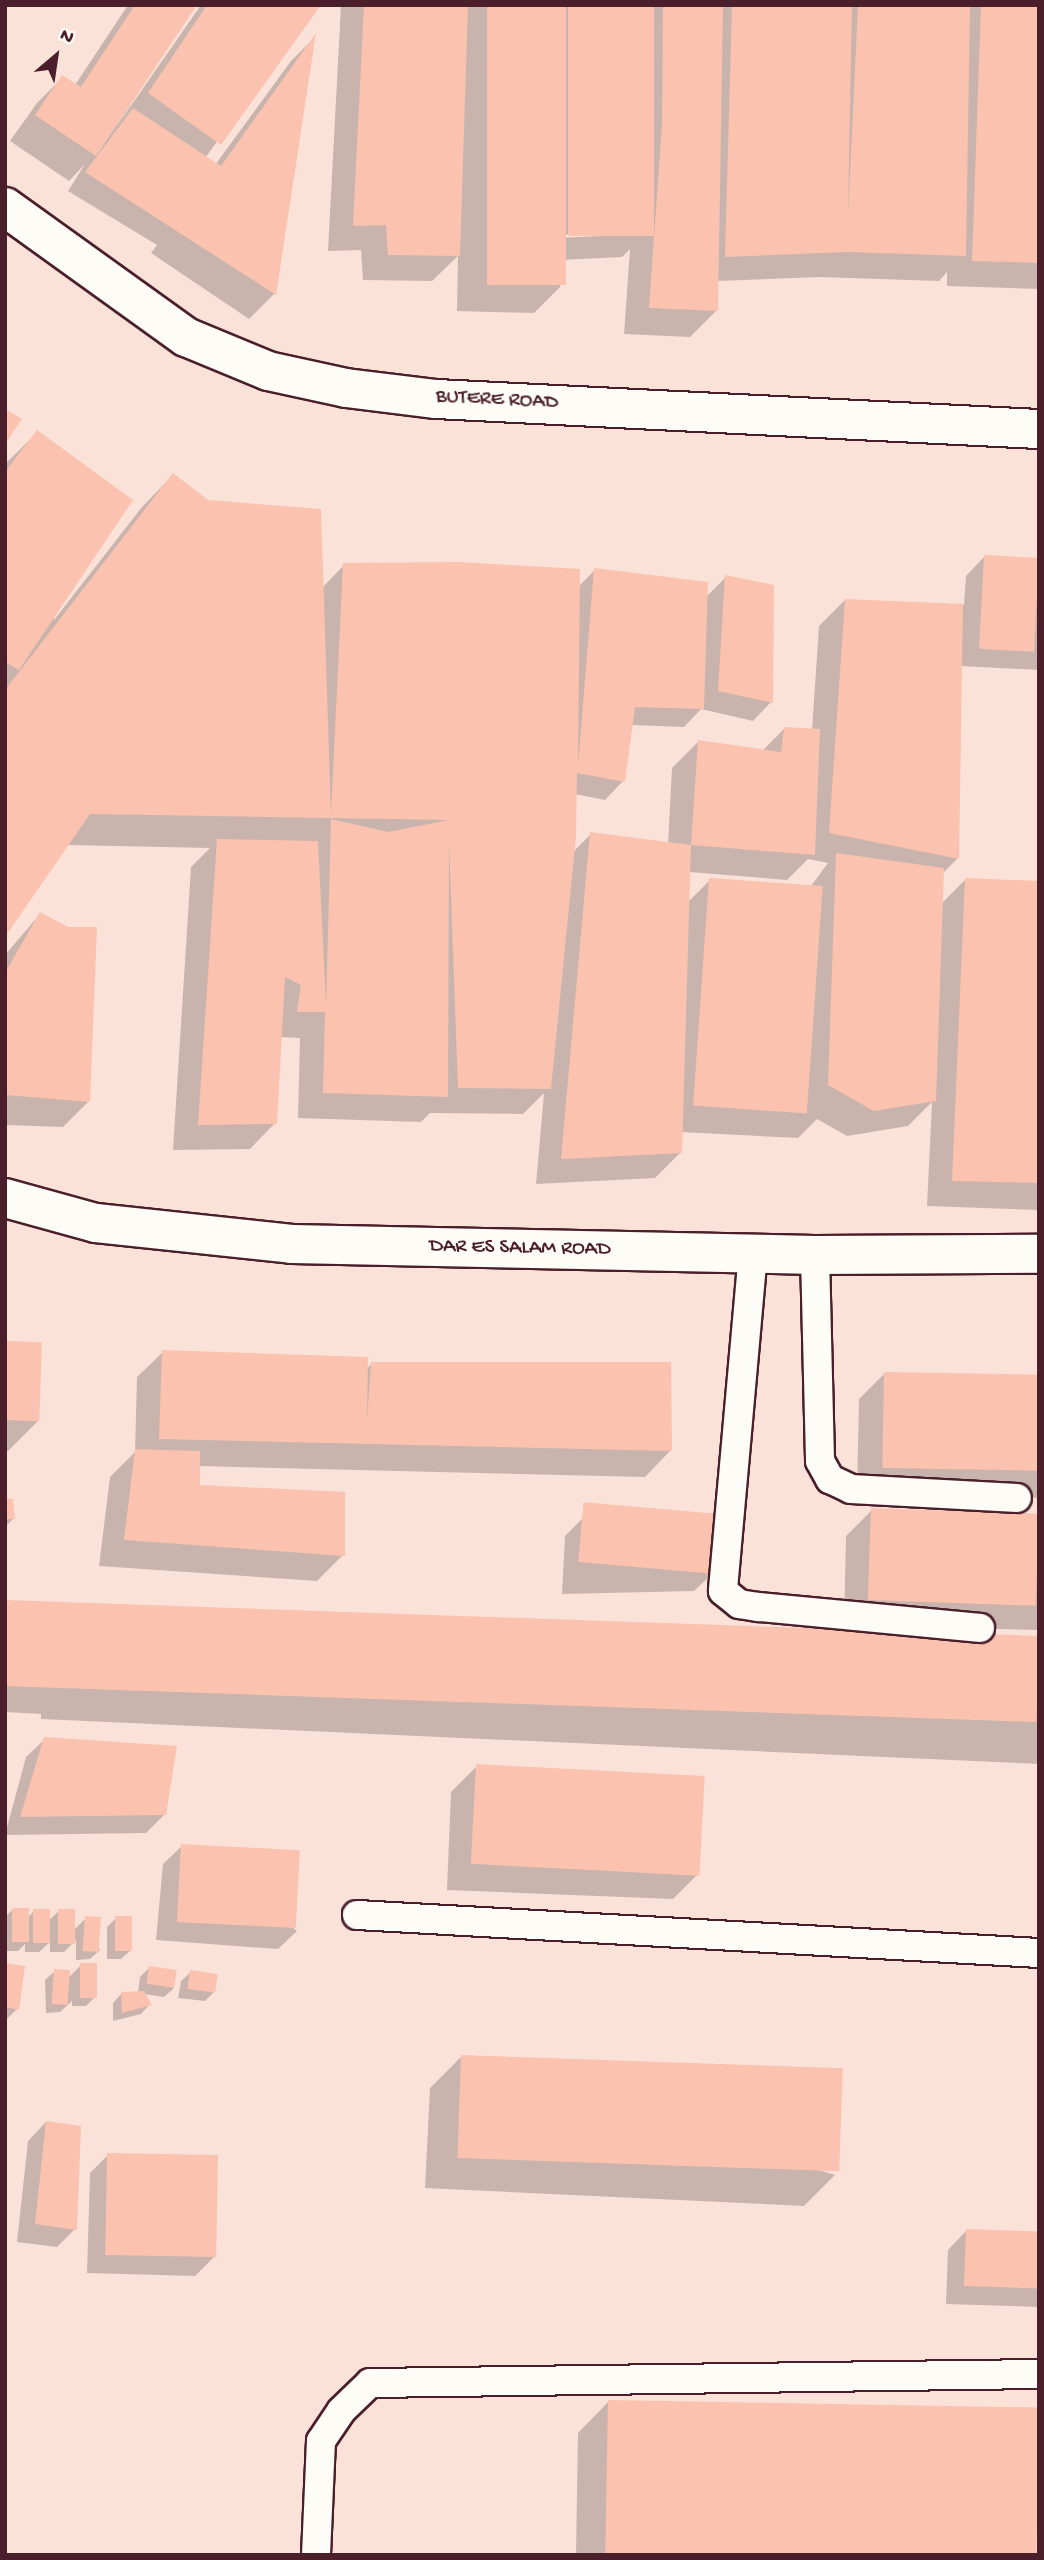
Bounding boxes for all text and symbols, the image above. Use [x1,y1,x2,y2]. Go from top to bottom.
north arrow [21,21,91,91]
text: N [55,24,77,50]
street label: BUTERE ROAD [435,385,559,417]
street label: DAR ES SALAM ROAD [429,1235,611,1263]

